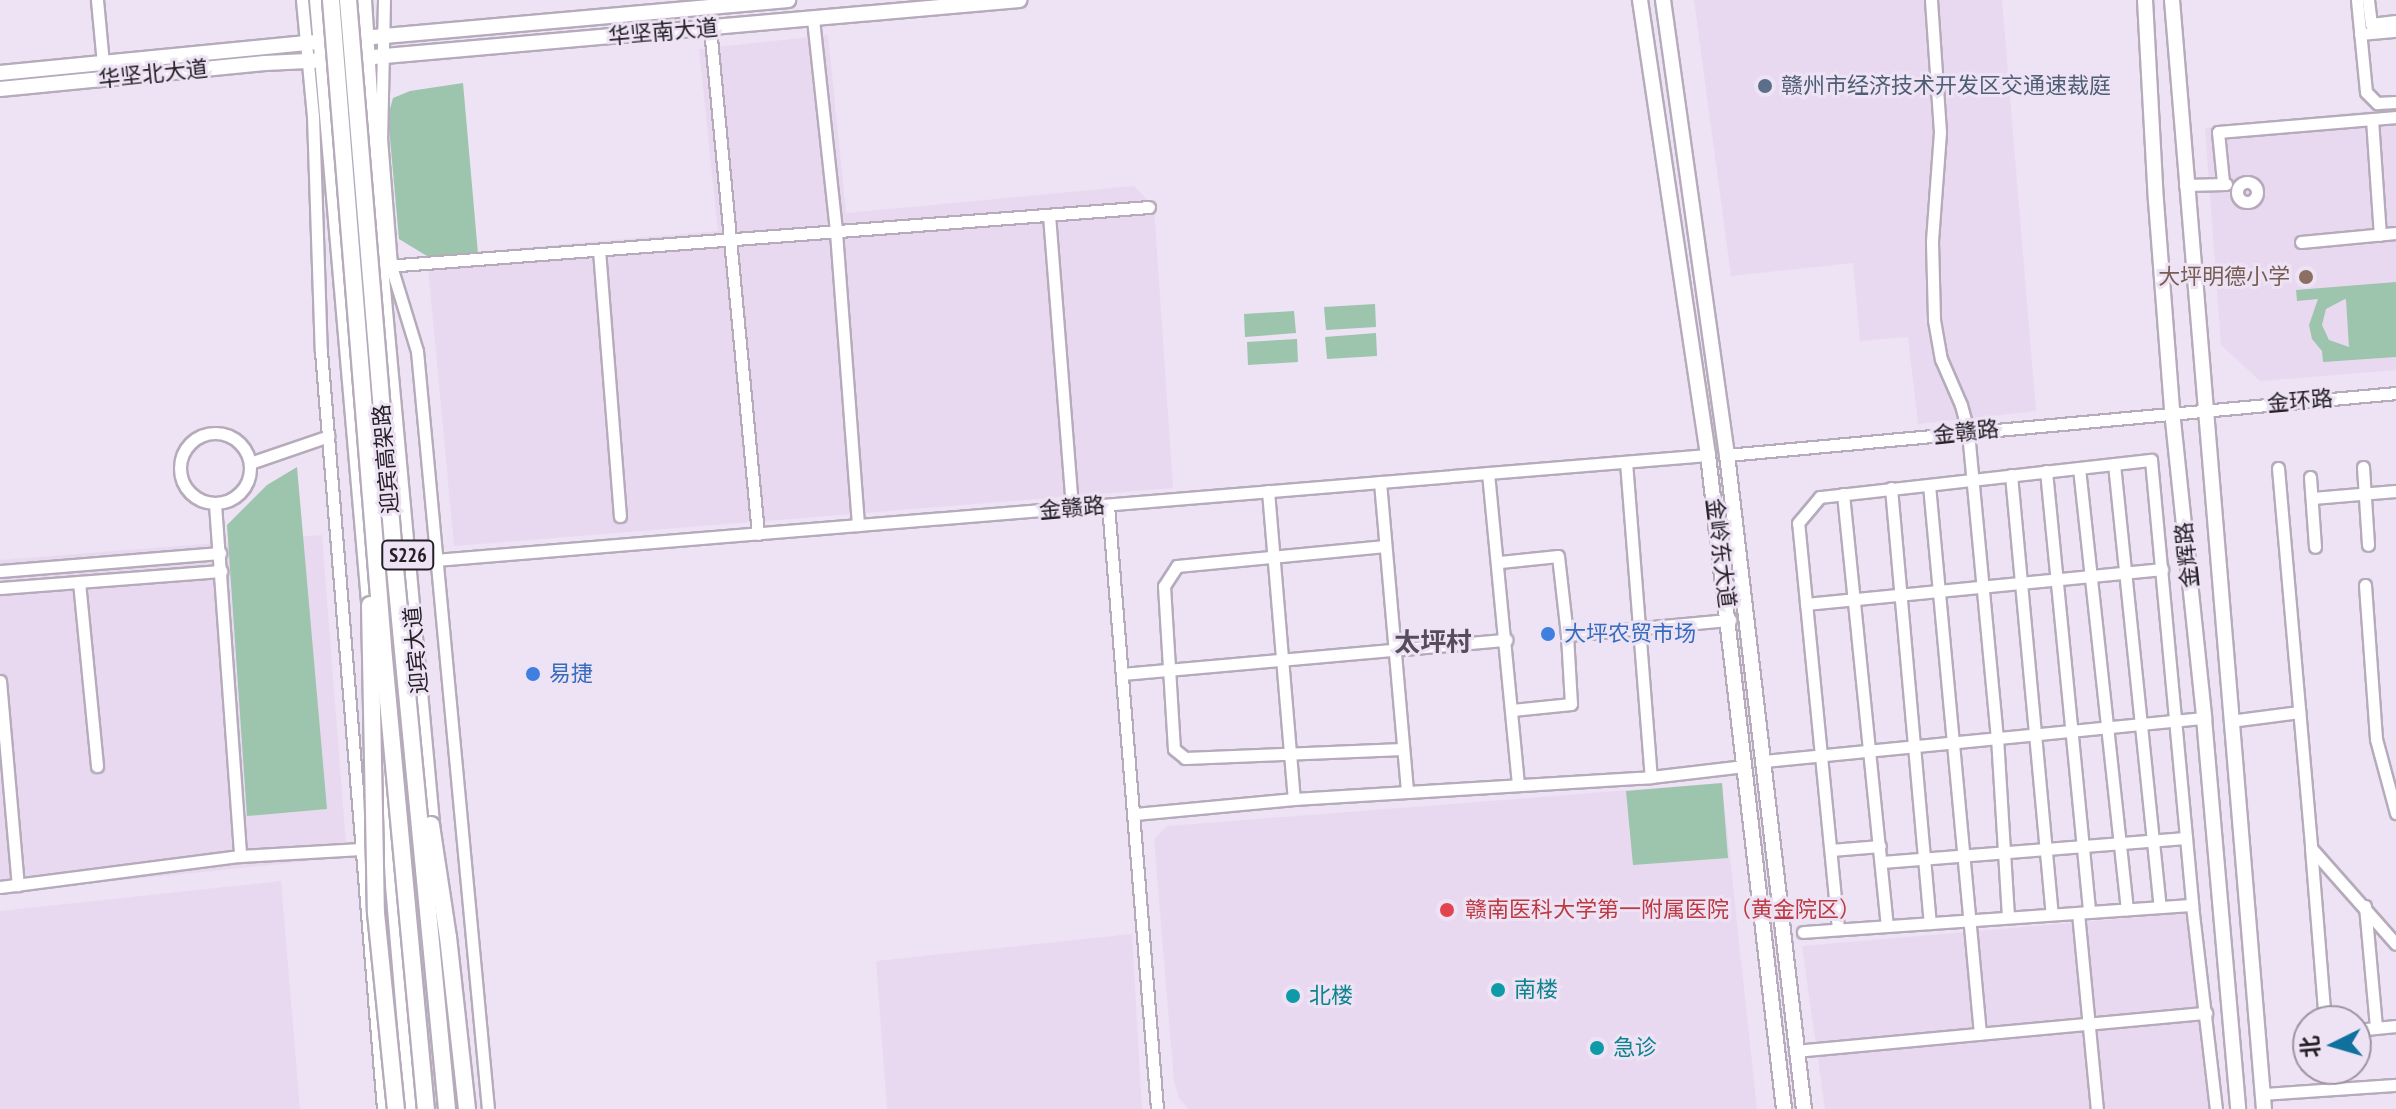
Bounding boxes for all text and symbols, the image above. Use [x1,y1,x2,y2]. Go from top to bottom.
street label: 华坚南大道 [607,14,719,50]
street label: 华坚北大道 [97,55,209,93]
place label: 赣州市经济技术开发区交通速裁庭 [1781,73,2111,99]
marker: 赣州市经济技术开发区交通速裁庭 [1756,77,1774,95]
place label: 大坪明德小学 [2158,264,2290,290]
marker: 大坪明德小学 [2297,268,2315,286]
street label: 金环路 [2266,385,2334,417]
street label: 迎宾高架路 [368,403,404,515]
street label: 金赣路 [1932,415,2000,449]
street label: 金赣路 [1038,492,1106,524]
street label: 金岭东大道 [1701,497,1741,609]
street label: 金辉路 [2170,521,2204,589]
road number: S226 [380,539,436,571]
street label: 迎宾大道 [399,605,433,695]
place label: 大坪农贸市场 [1564,621,1696,647]
marker: 大坪农贸市场 [1539,625,1557,643]
district label: 太坪村 [1394,626,1472,658]
place label: 易捷 [549,661,593,687]
marker: 易捷 [524,665,542,683]
place label: 赣南医科大学第一附属医院（黄金院区） [1465,897,1861,923]
marker: 赣南医科大学第一附属医院（黄金院区） [1436,899,1458,921]
place label: 南楼 [1514,977,1558,1003]
marker: 南楼 [1489,981,1507,999]
place label: 北楼 [1309,983,1353,1009]
marker: 北楼 [1284,987,1302,1005]
north arrow [2292,1005,2372,1085]
place label: 急诊 [1613,1035,1657,1061]
text: 北 [2295,1035,2325,1059]
marker: 急诊 [1588,1039,1606,1057]

